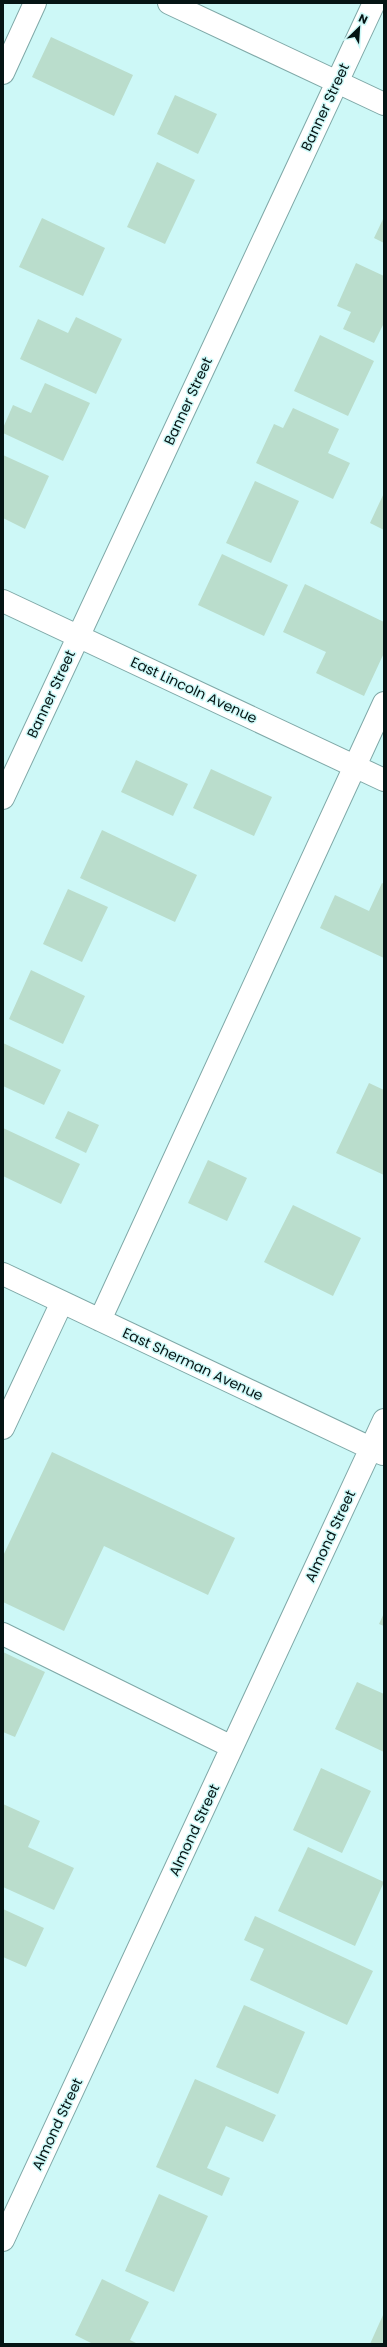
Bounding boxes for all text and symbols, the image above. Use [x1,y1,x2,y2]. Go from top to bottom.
north arrow [339,8,379,48]
text: N [356,10,370,28]
street label: Banner Street [296,60,354,154]
street label: Banner Street [159,354,217,448]
street label: Banner Street [22,647,80,741]
street label: East Lincoln Avenue [128,652,261,728]
street label: East Sherman Avenue [119,1323,267,1406]
street label: Almond Street [300,1487,360,1585]
street label: Almond Street [164,1781,224,1879]
street label: Almond Street [27,2075,87,2173]

